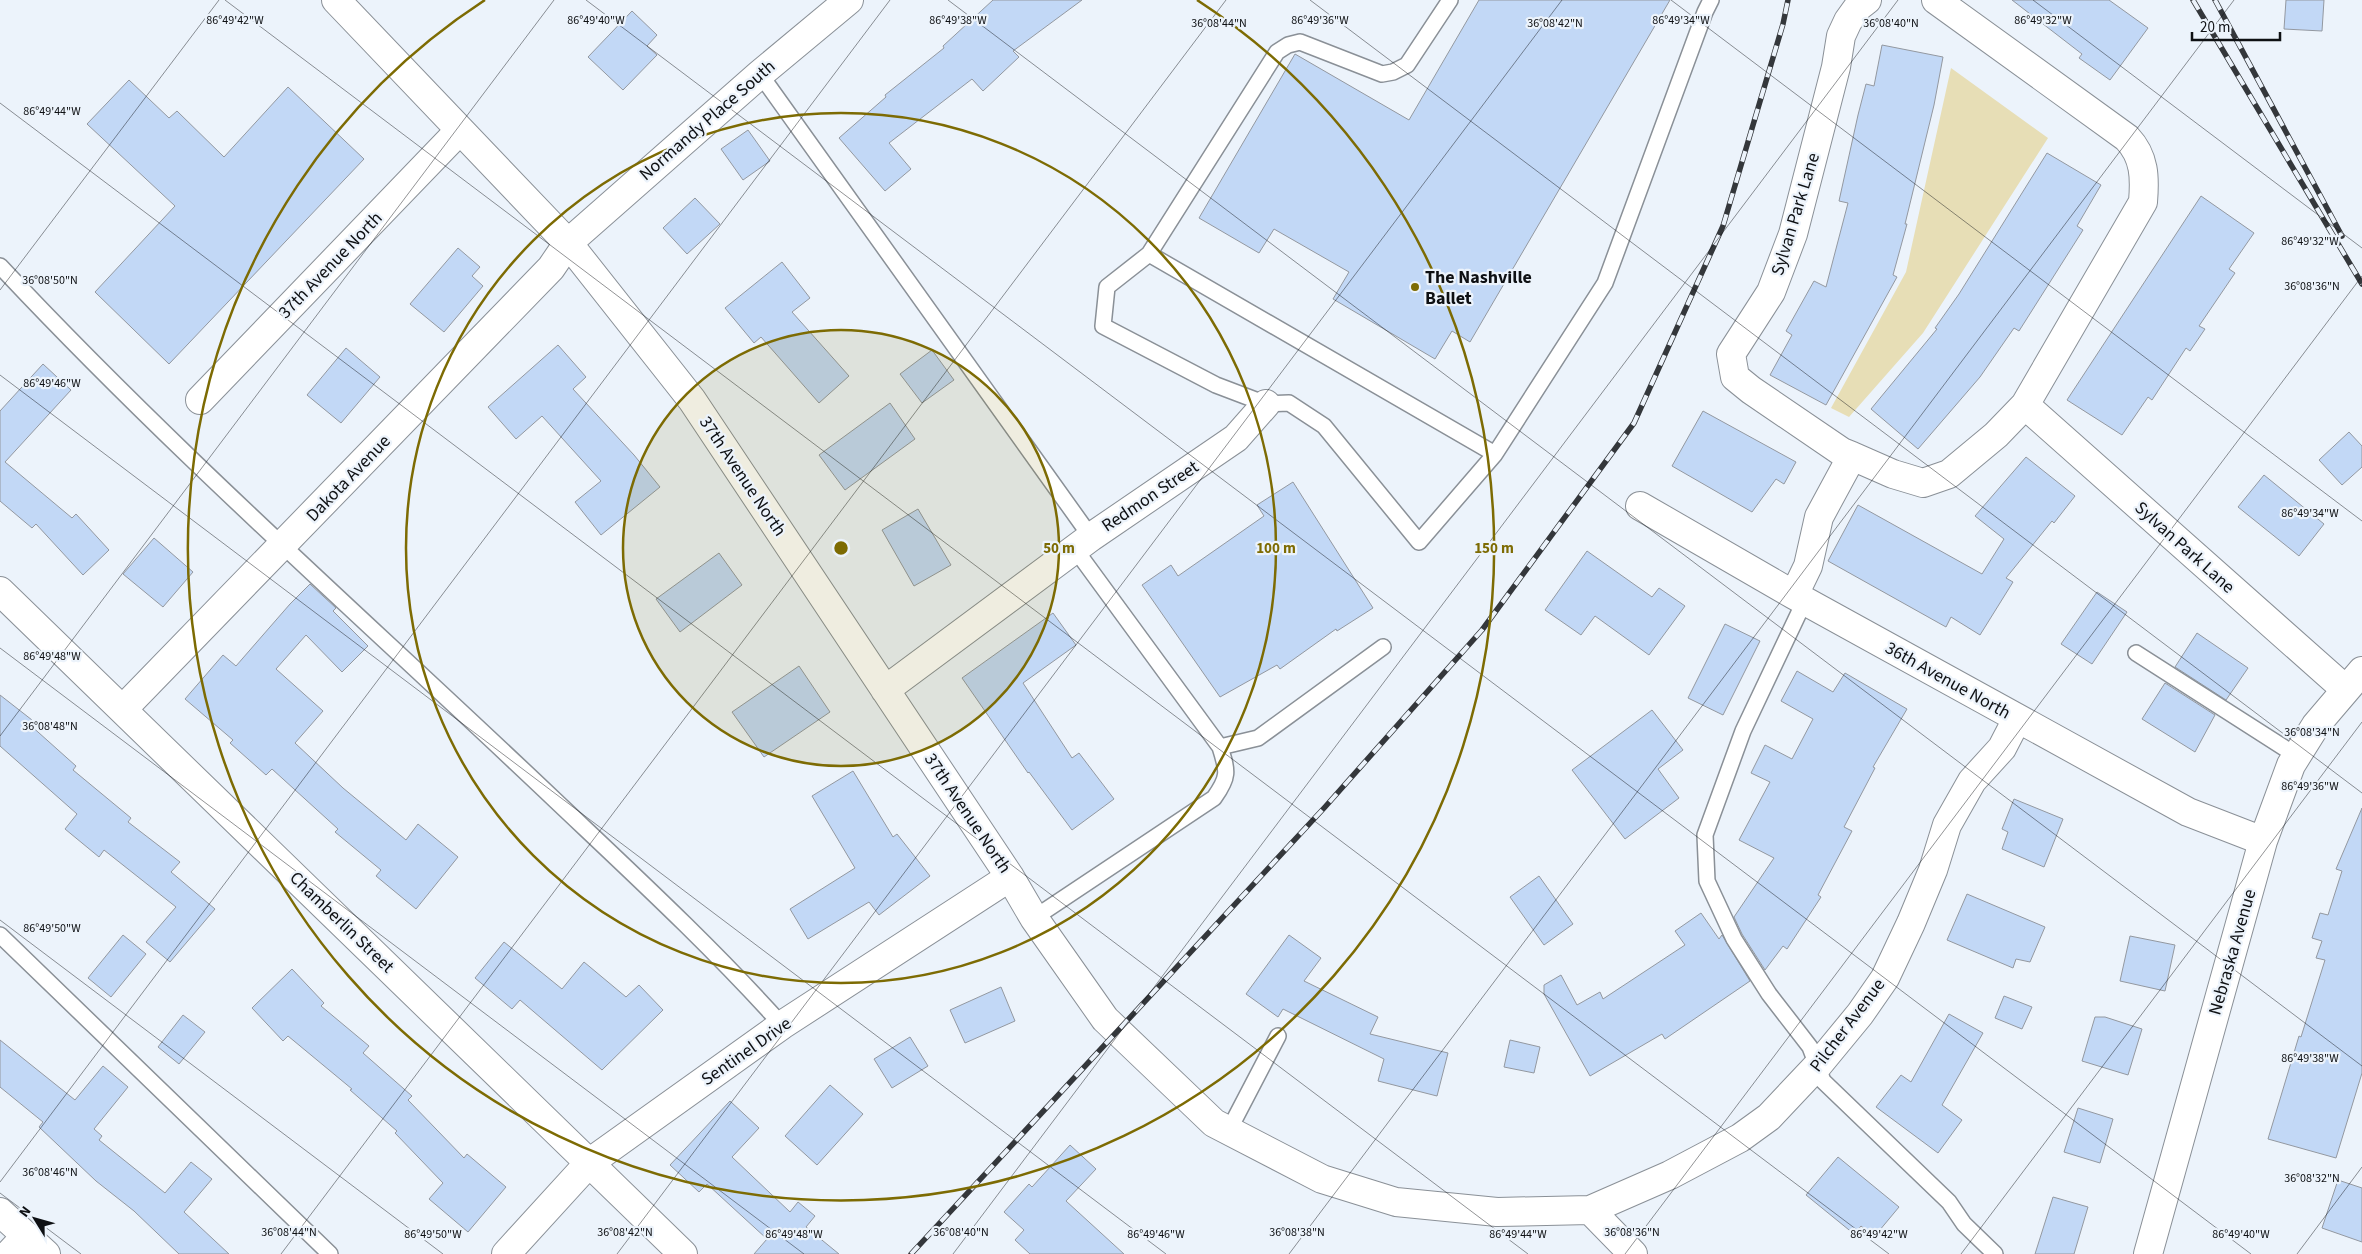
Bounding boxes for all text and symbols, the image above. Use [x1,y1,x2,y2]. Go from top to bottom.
scale bar [2192,10,2280,42]
text: 86°49'42"W [206,12,264,29]
text: 86°49'40"W [567,12,625,29]
text: 86°49'38"W [929,12,987,29]
text: 86°49'36"W [1291,12,1349,29]
text: 86°49'34"W [1652,12,1710,29]
text: 86°49'32"W [2014,12,2072,29]
text: 36°08'44"N [1191,15,1247,32]
text: 36°08'42"N [1527,15,1583,32]
text: 36°08'40"N [1863,15,1919,32]
text: 20 m [2200,17,2230,38]
street label: Normandy Place South [634,54,781,186]
text: 86°49'44"W [23,103,81,120]
street label: Sylvan Park Lane [1765,150,1826,279]
street label: 37th Avenue North [273,206,388,324]
text: 86°49'32"W [2281,233,2339,250]
place label: The Nashville Ballet [1425,265,1532,311]
text: 36°08'50"N [22,272,78,289]
text: 36°08'36"N [2284,278,2340,295]
marker: The Nashville Ballet [1409,281,1421,293]
text: 86°49'46"W [23,375,81,392]
street label: 37th Avenue North [693,411,792,541]
street label: Dakota Avenue [300,429,396,527]
street label: Redmon Street [1097,455,1204,538]
street label: Sylvan Park Lane [2129,496,2240,599]
text: 86°49'34"W [2281,505,2339,522]
text: 50 m [1043,538,1075,559]
text: 100 m [1256,538,1296,559]
text: 150 m [1474,538,1514,559]
centre of rings [832,539,850,557]
street label: 36th Avenue North [1880,636,2015,725]
text: 86°49'48"W [23,648,81,665]
text: 36°08'48"N [22,718,78,735]
text: 36°08'34"N [2284,724,2340,741]
street label: 37th Avenue North [918,748,1017,878]
text: 86°49'36"W [2281,778,2339,795]
street label: Chamberlin Street [284,866,400,979]
street label: Nebraska Avenue [2203,886,2262,1018]
text: 86°49'50"W [23,920,81,937]
street label: Pilcher Avenue [1804,973,1891,1077]
street label: Sentinel Drive [696,1011,796,1092]
text: 86°49'38"W [2281,1050,2339,1067]
text: 36°08'46"N [22,1164,78,1181]
text: 36°08'32"N [2284,1170,2340,1187]
north arrow [10,1194,60,1244]
text: N [15,1202,36,1222]
text: 36°08'44"N [261,1224,317,1241]
text: 36°08'42"N [597,1224,653,1241]
text: 36°08'40"N [933,1224,989,1241]
text: 36°08'38"N [1269,1224,1325,1241]
text: 36°08'36"N [1604,1224,1660,1241]
text: 86°49'50"W [404,1226,462,1243]
text: 86°49'48"W [765,1226,823,1243]
text: 86°49'46"W [1127,1226,1185,1243]
text: 86°49'44"W [1489,1226,1547,1243]
text: 86°49'42"W [1850,1226,1908,1243]
text: 86°49'40"W [2212,1226,2270,1243]

